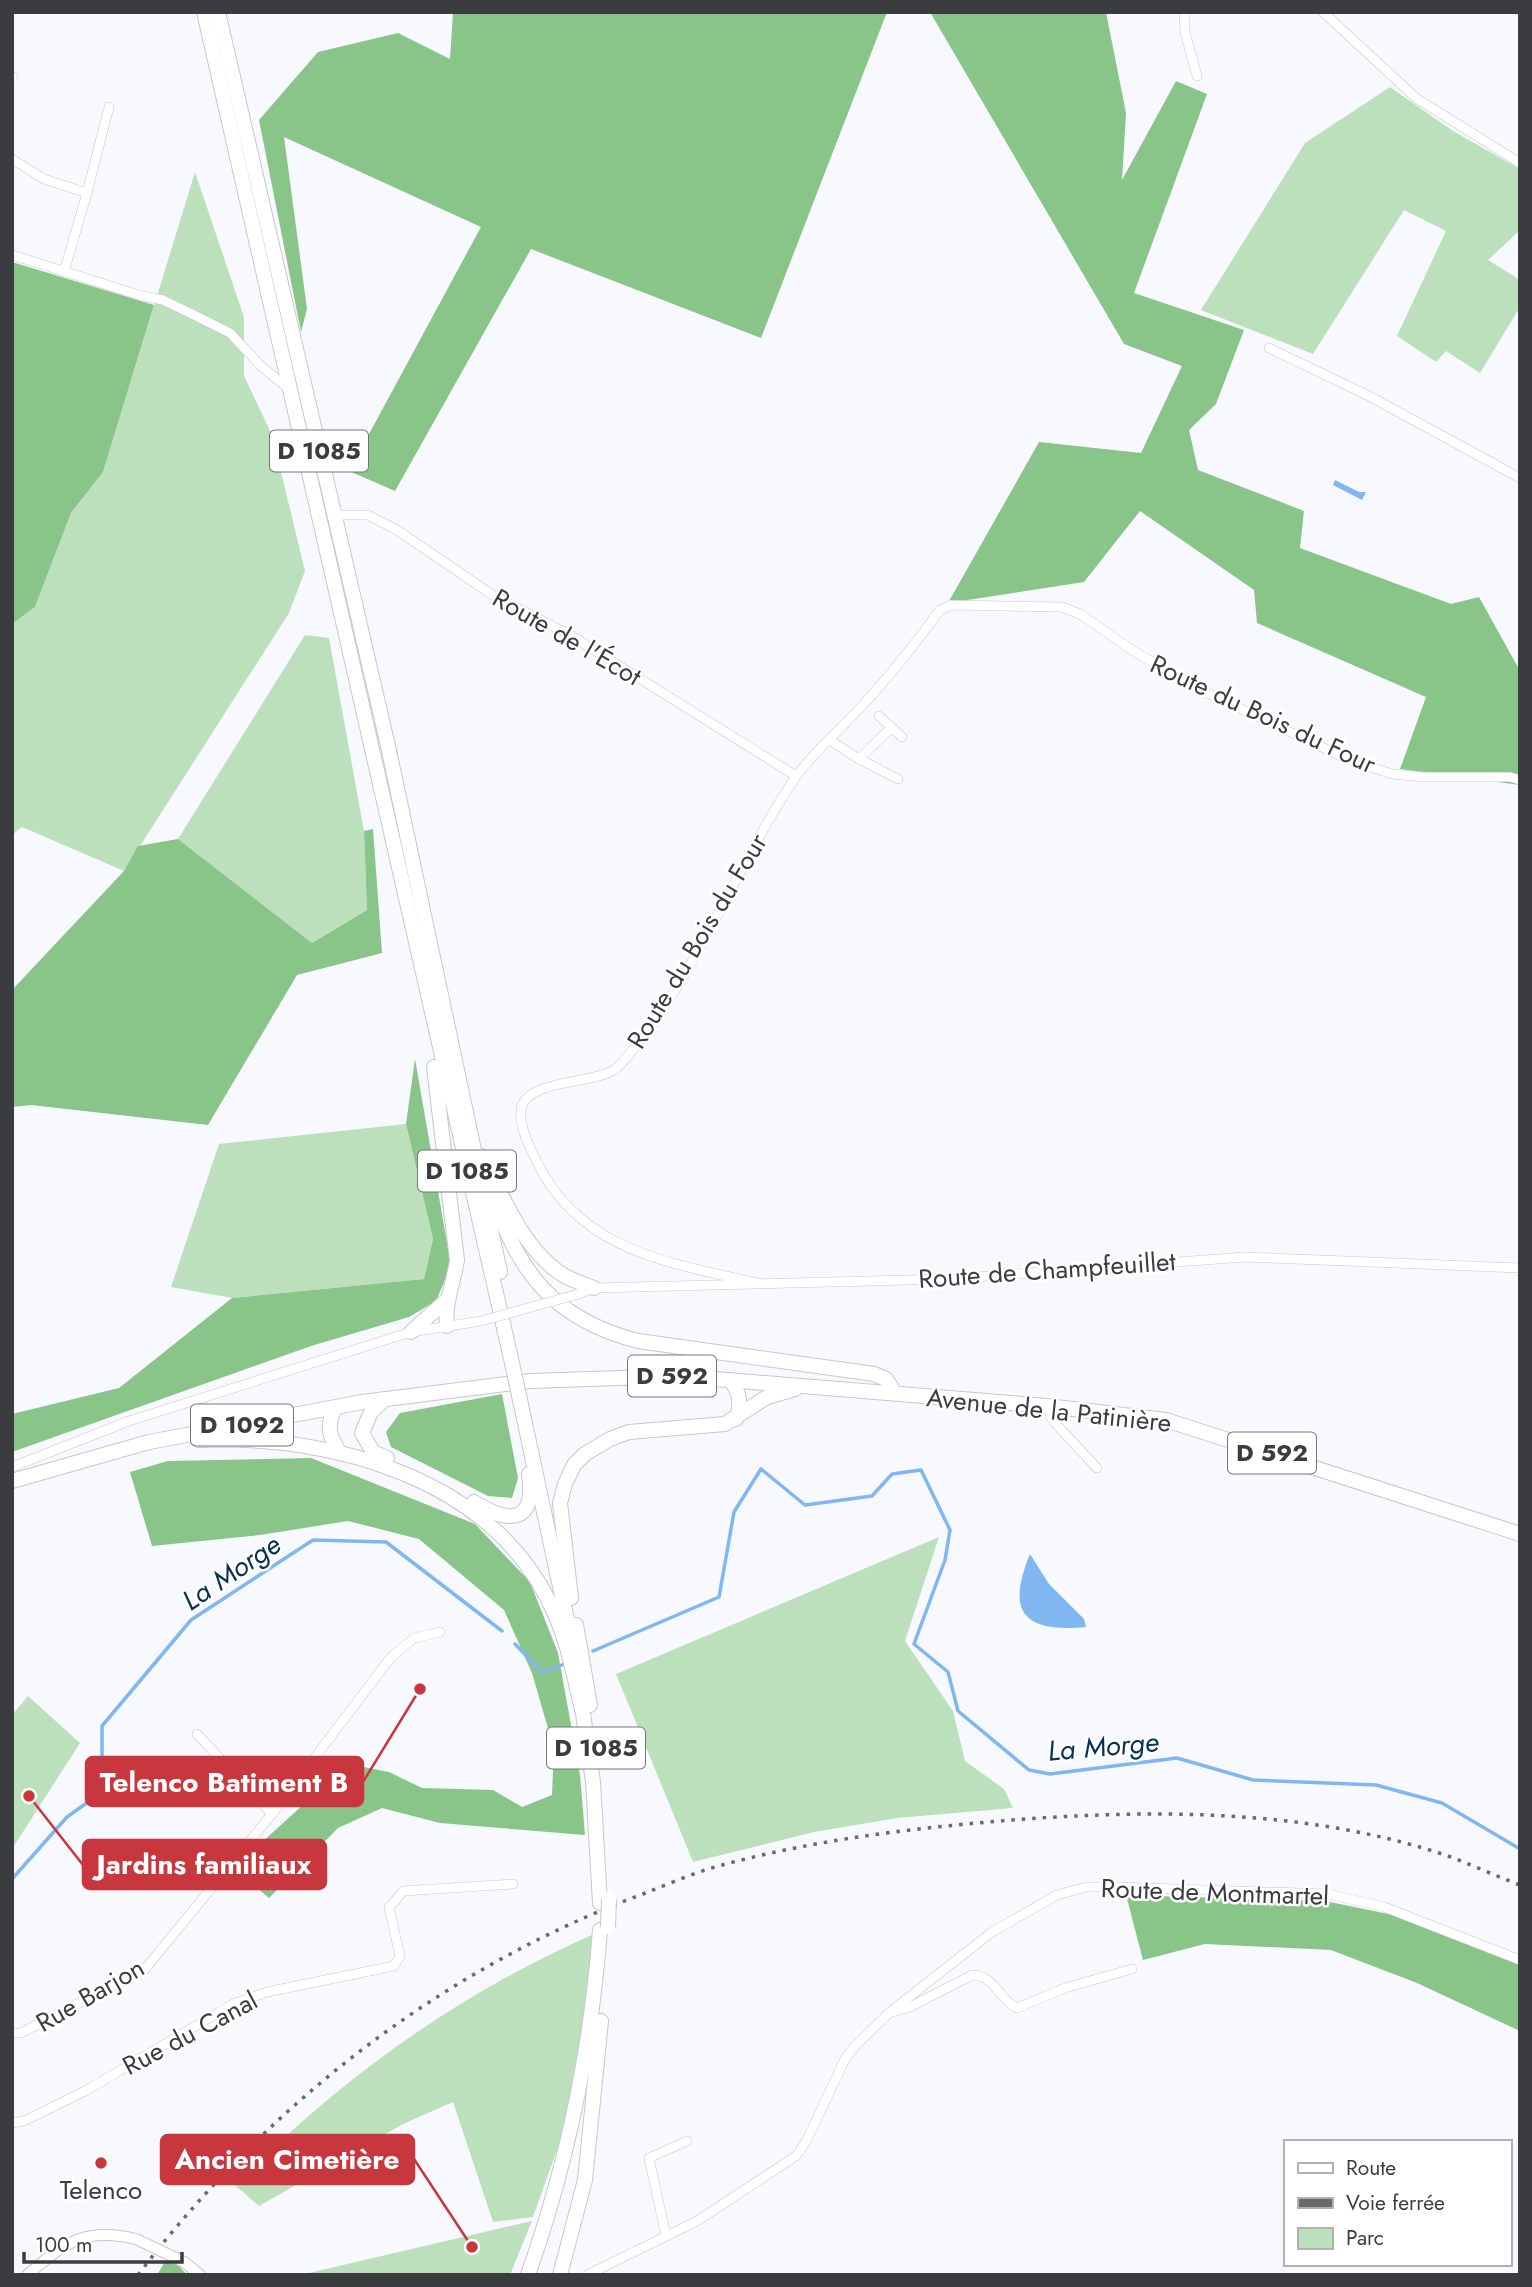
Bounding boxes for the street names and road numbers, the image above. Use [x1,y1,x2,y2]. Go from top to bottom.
road number: D 1085 [270,430,368,472]
street label: Route de l'Écot [485,579,649,695]
street label: Route du Bois du Four [1144,645,1382,783]
street label: Route du Bois du Four [618,826,776,1056]
road number: D 1085 [418,1150,516,1191]
street label: Route de Champfeuillet [917,1242,1178,1298]
road number: D 592 [628,1356,716,1396]
street label: Avenue de la Patinière [925,1378,1173,1442]
road number: D 1092 [191,1405,293,1446]
road number: D 592 [1228,1433,1316,1474]
road number: D 1085 [547,1728,645,1768]
street label: Route de Montmartel [1100,1869,1330,1915]
street label: Rue Barjon [29,1949,151,2041]
street label: Rue du Canal [116,1981,264,2085]

